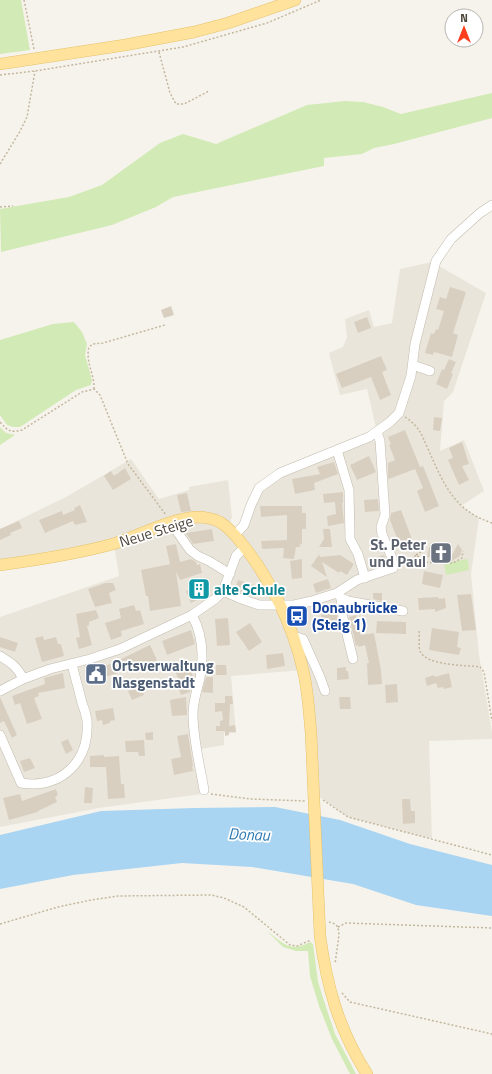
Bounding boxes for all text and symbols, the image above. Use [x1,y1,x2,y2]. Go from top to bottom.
north arrow [444,8,484,48]
text: N [460,10,468,26]
street label: Neue Steige [116,509,196,553]
place label: St. Peter und Paul [369,533,426,573]
church icon: St. Peter und Paul [428,540,454,566]
building icon: alte Schule [186,576,212,602]
place label: alte Schule [214,578,286,601]
place label: Donaubrücke (Steig 1) [312,596,398,636]
bus stop icon: Donaubrücke (Steig 1) [284,603,310,629]
place label: Ortsverwaltung Nasgenstadt [112,654,214,694]
public building icon: Ortsverwaltung Nasgenstadt [83,661,109,687]
water label: Donau [228,821,271,847]

